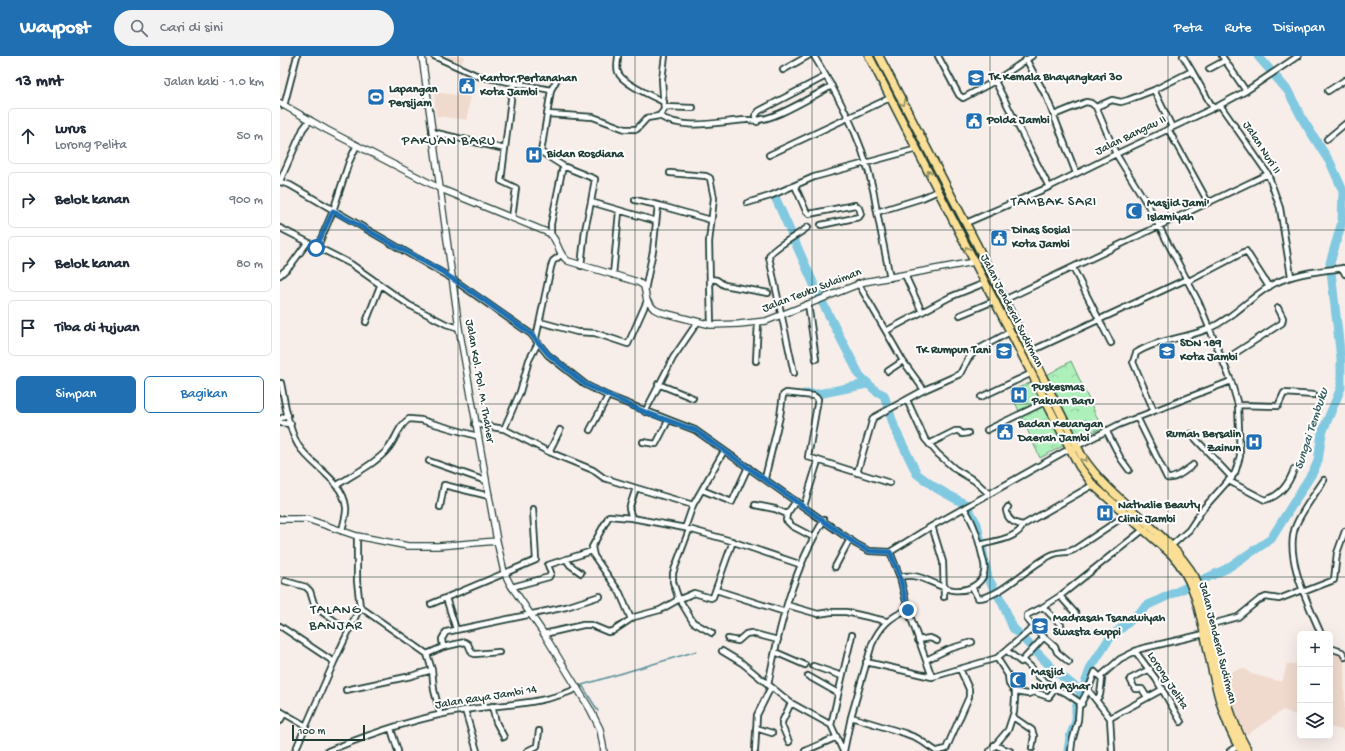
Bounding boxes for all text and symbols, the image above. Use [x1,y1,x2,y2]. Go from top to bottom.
search box [114,10,394,46]
text: Waypost [20,17,90,40]
icon: search [128,17,150,39]
text: Cari di sini [160,19,223,37]
text: Peta [1174,20,1203,37]
text: Rute [1225,20,1251,37]
text: Disimpan [1273,20,1325,37]
school or university icon: TK Kemala Bhayangkari 30 [966,68,986,88]
place label: TK Kemala Bhayangkari 30 [988,71,1122,85]
text: 13 mnt [16,72,63,92]
place label: Kantor Pertanahan Kota Jambi [479,72,577,100]
text: Jalan kaki · 1.0 km [164,75,264,90]
public building icon: Kantor Pertanahan Kota Jambi [457,76,477,96]
place label: Lapangan Persijam [388,83,438,111]
sports icon: Lapangan Persijam [366,87,386,107]
one-way arrow [898,99,906,106]
public building icon: Polda Jambi [964,111,984,131]
street label: Jalan Bangau II [1093,113,1169,159]
place label: Polda Jambi [986,114,1050,128]
street label: Jalan Nuri II [1239,119,1283,177]
text: Lurus [55,120,85,138]
icon: ahead [17,125,39,147]
text: 50 m [236,129,263,144]
district label: PAKUAN BARU [401,133,496,150]
text: Lorong Pelita [55,138,127,153]
hospital icon: Bidan Rosdiana [524,145,544,165]
place label: Bidan Rosdiana [546,148,625,162]
one-way arrow [926,169,934,177]
icon: right [17,189,39,211]
text: Belok kanan [55,191,129,209]
text: 900 m [229,193,263,208]
district label: TAMBAK SARI [1010,194,1097,211]
place label: Masjid Jami' Islamiyah [1147,197,1210,225]
mosque icon: Masjid Jami' Islamiyah [1124,201,1144,221]
place label: Dinas Sosial Kota Jambi [1011,224,1071,252]
public building icon: Dinas Sosial Kota Jambi [989,228,1009,248]
route start [307,239,325,257]
one-way arrow [964,245,972,253]
street label: Jalan Jenderal Sudirman [976,252,1046,370]
icon: right [17,253,39,275]
text: Belok kanan [55,255,129,273]
text: 80 m [236,257,263,272]
street label: Jalan Teuku Sulaiman [760,266,864,316]
icon: arrive [17,317,39,339]
street label: Jalan Kol. Pol. M. Thaher [461,318,497,445]
text: Tiba di tujuan [55,319,139,337]
place label: SDN 189 Kota Jambi [1179,337,1238,365]
school or university icon: TK Rumpun Tani [994,341,1014,361]
school or university icon: SDN 189 Kota Jambi [1157,341,1177,361]
place label: TK Rumpun Tani [916,344,991,358]
button: Simpan [16,376,136,413]
button: Bagikan [144,376,264,413]
place label: Puskesmas Pakuan Baru [1031,381,1095,409]
hospital icon: Puskesmas Pakuan Baru [1009,385,1029,405]
water label: Sungai Tembuku [1292,386,1332,472]
place label: Badan Keuangan Daerah Jambi [1017,418,1103,446]
public building icon: Badan Keuangan Daerah Jambi [995,422,1015,442]
place label: Rumah Bersalin Zainun [1165,428,1241,456]
hospital icon: Rumah Bersalin Zainun [1244,432,1264,452]
one-way arrow [1080,455,1087,462]
place label: Nathalie Beauty Clinic Jambi [1117,499,1200,527]
hospital icon: Nathalie Beauty Clinic Jambi [1095,503,1115,523]
street label: Jalan Jenderal Sudirman [1195,581,1239,705]
route end [899,601,917,619]
district label: TALANG BANJAR [308,602,363,635]
place label: Madrasah Tsanawiyah Swasta Guppi [1053,612,1166,640]
school or university icon: Madrasah Tsanawiyah Swasta Guppi [1030,616,1050,636]
map controls [1297,631,1333,739]
button: + [1297,631,1333,667]
street label: Lorong Jelita [1143,650,1191,713]
place label: Masjid Nurul Azhar [1031,666,1091,694]
button: − [1297,667,1333,703]
mosque icon: Masjid Nurul Azhar [1008,670,1028,690]
street label: Jalan Raya Jambi 14 [434,683,538,713]
button: layers [1297,703,1333,739]
scale bar [292,723,365,742]
text: 100 m [298,726,325,738]

